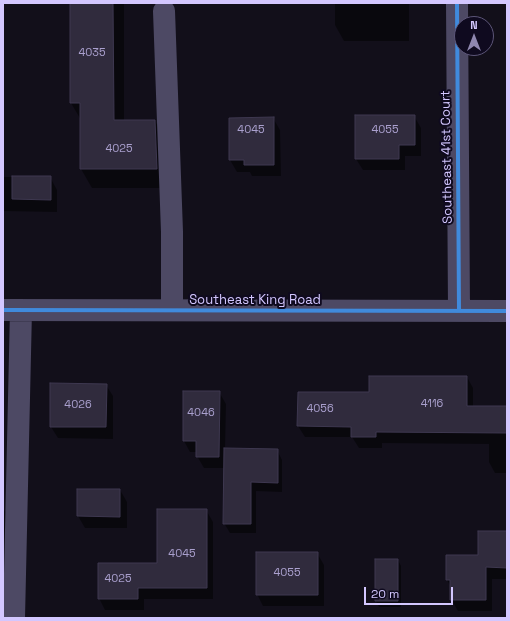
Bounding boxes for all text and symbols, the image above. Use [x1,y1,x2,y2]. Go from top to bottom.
north arrow [454,16,494,56]
text: N [470,18,478,32]
house number: 4035 [78,46,106,60]
street label: Southeast 41st Court [438,90,456,224]
house number: 4045 [237,123,265,137]
house number: 4055 [371,123,399,137]
house number: 4025 [105,142,133,156]
street label: Southeast King Road [189,292,321,308]
house number: 4116 [421,397,443,411]
house number: 4026 [64,398,92,412]
house number: 4056 [306,402,334,416]
house number: 4046 [187,406,215,420]
house number: 4045 [168,547,196,561]
house number: 4055 [273,566,301,580]
house number: 4025 [104,572,132,586]
scale bar [366,579,455,605]
text: 20 m [371,586,399,602]

